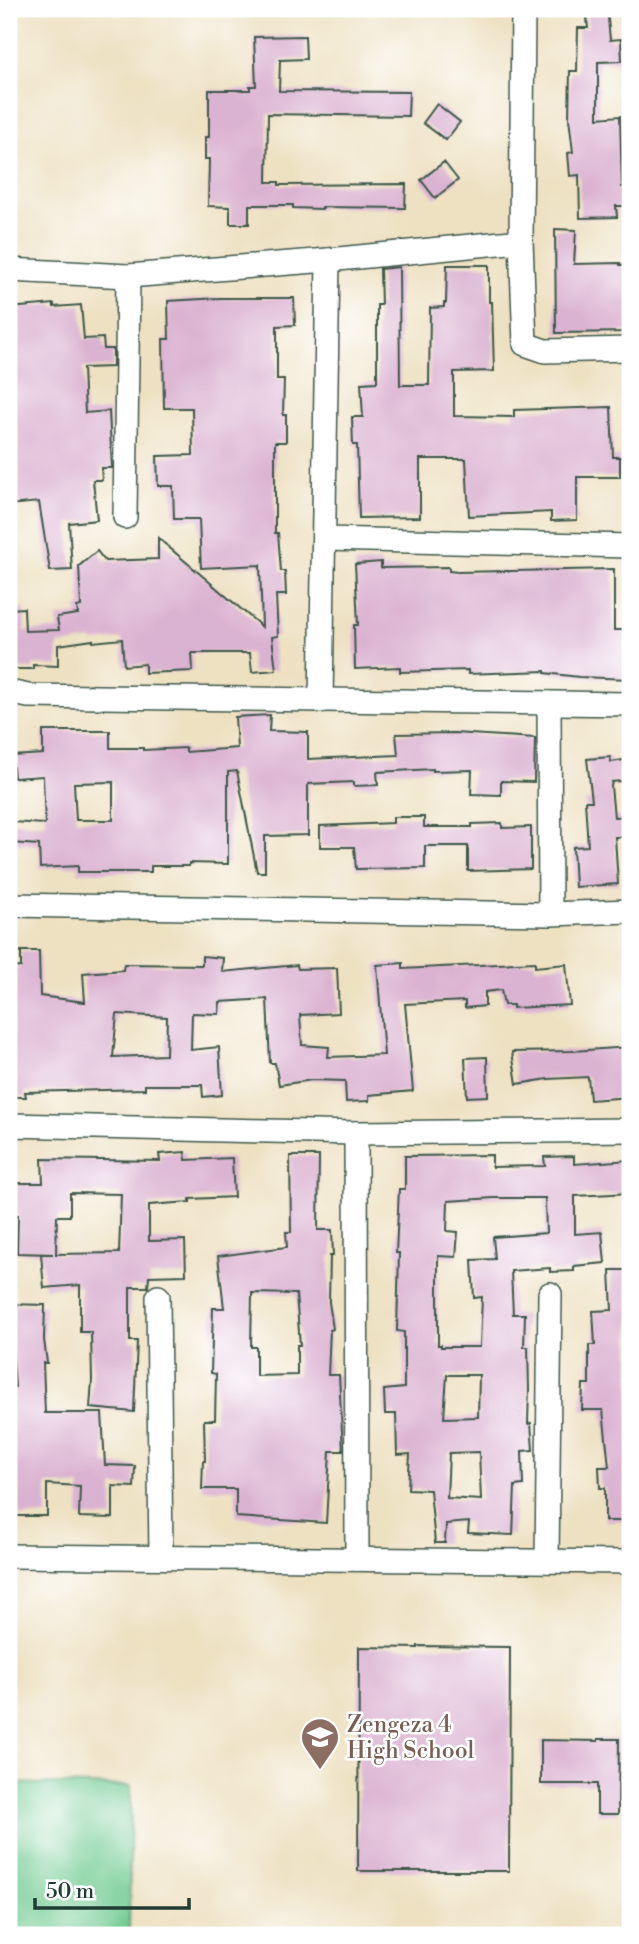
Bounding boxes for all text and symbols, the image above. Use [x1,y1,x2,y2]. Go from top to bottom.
place label: Zengeza 4 High School [347,1711,475,1765]
school or university icon: Zengeza 4 High School [299,1716,341,1771]
scale bar [35,1867,189,1911]
text: 50 m [46,1879,94,1905]

